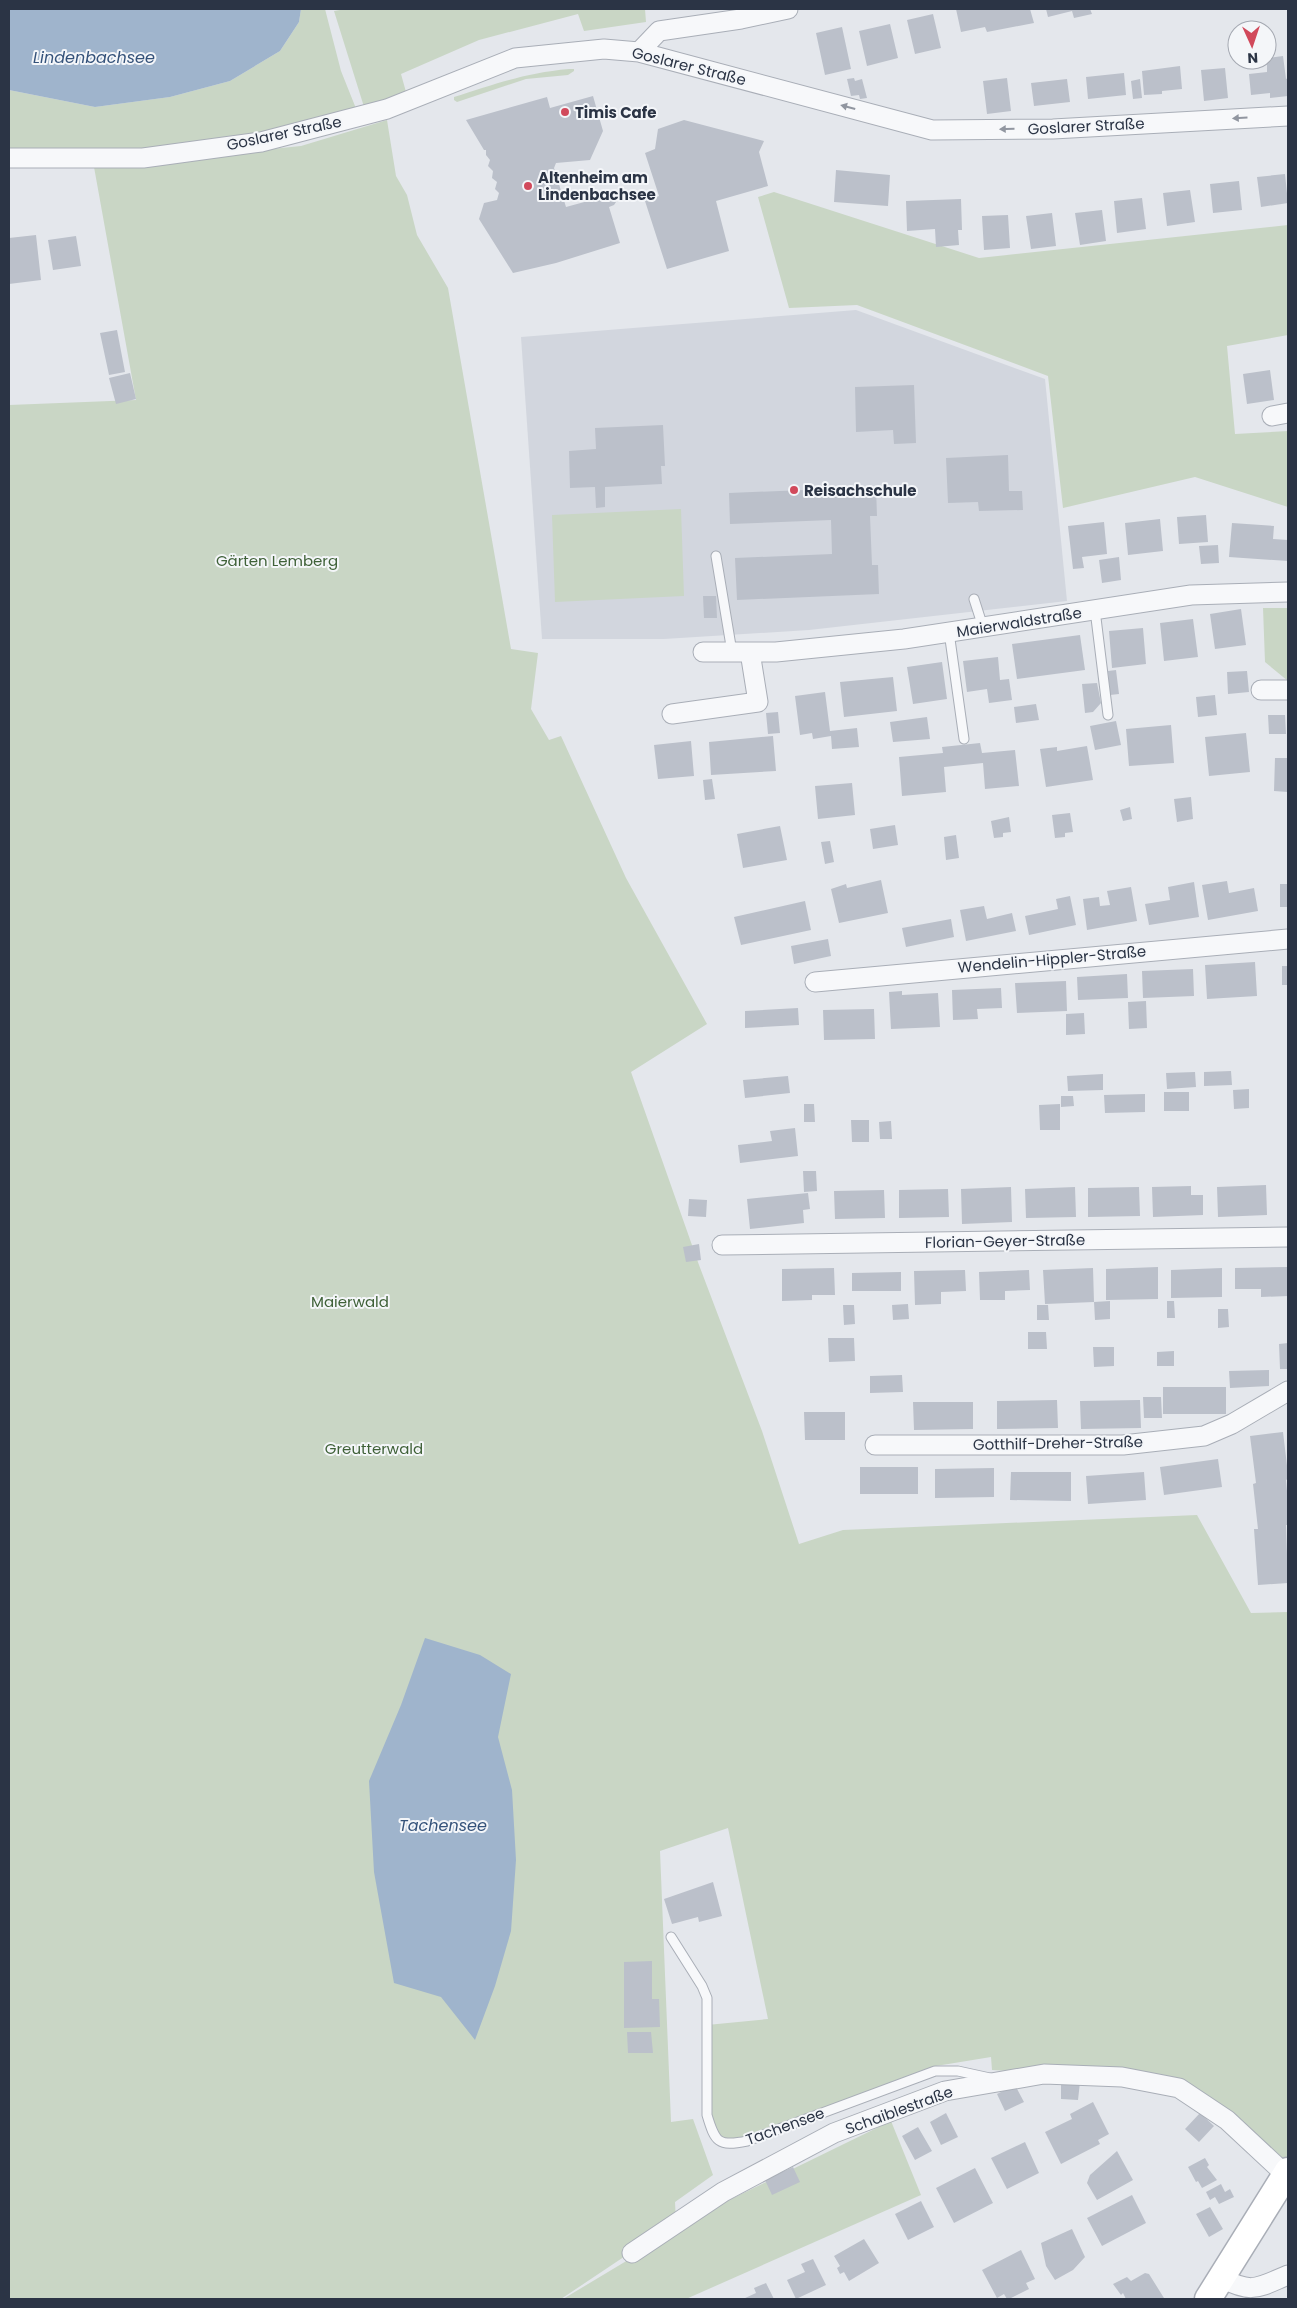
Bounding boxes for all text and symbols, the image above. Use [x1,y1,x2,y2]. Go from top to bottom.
north arrow [1227,20,1277,70]
street label: Goslarer Straße [630,42,748,90]
water label: Lindenbachsee [33,46,155,69]
text: N [1247,48,1258,68]
place label: Timis Cafe [575,102,656,123]
one-way arrow [840,103,855,111]
marker: Timis Cafe [559,106,571,118]
street label: Goslarer Straße [225,111,343,155]
street label: Goslarer Straße [1027,112,1145,140]
one-way arrow [1231,115,1247,123]
one-way arrow [999,125,1015,133]
place label: Altenheim am Lindenbachsee [538,167,656,205]
marker: Altenheim am Lindenbachsee [522,180,534,192]
place label: Reisachschule [804,480,917,501]
marker: Reisachschule [788,484,800,496]
park label: Gärten Lemberg [216,550,338,571]
street label: Maierwaldstraße [955,602,1083,642]
street label: Wendelin-Hippler-Straße [957,940,1147,978]
street label: Florian-Geyer-Straße [925,1229,1085,1253]
park label: Maierwald [311,1291,389,1312]
street label: Gotthilf-Dreher-Straße [973,1431,1143,1455]
park label: Greutterwald [325,1438,423,1459]
water label: Tachensee [399,1814,487,1837]
street label: Schaiblestraße [842,2081,956,2139]
street label: Tachensee [743,2102,827,2150]

